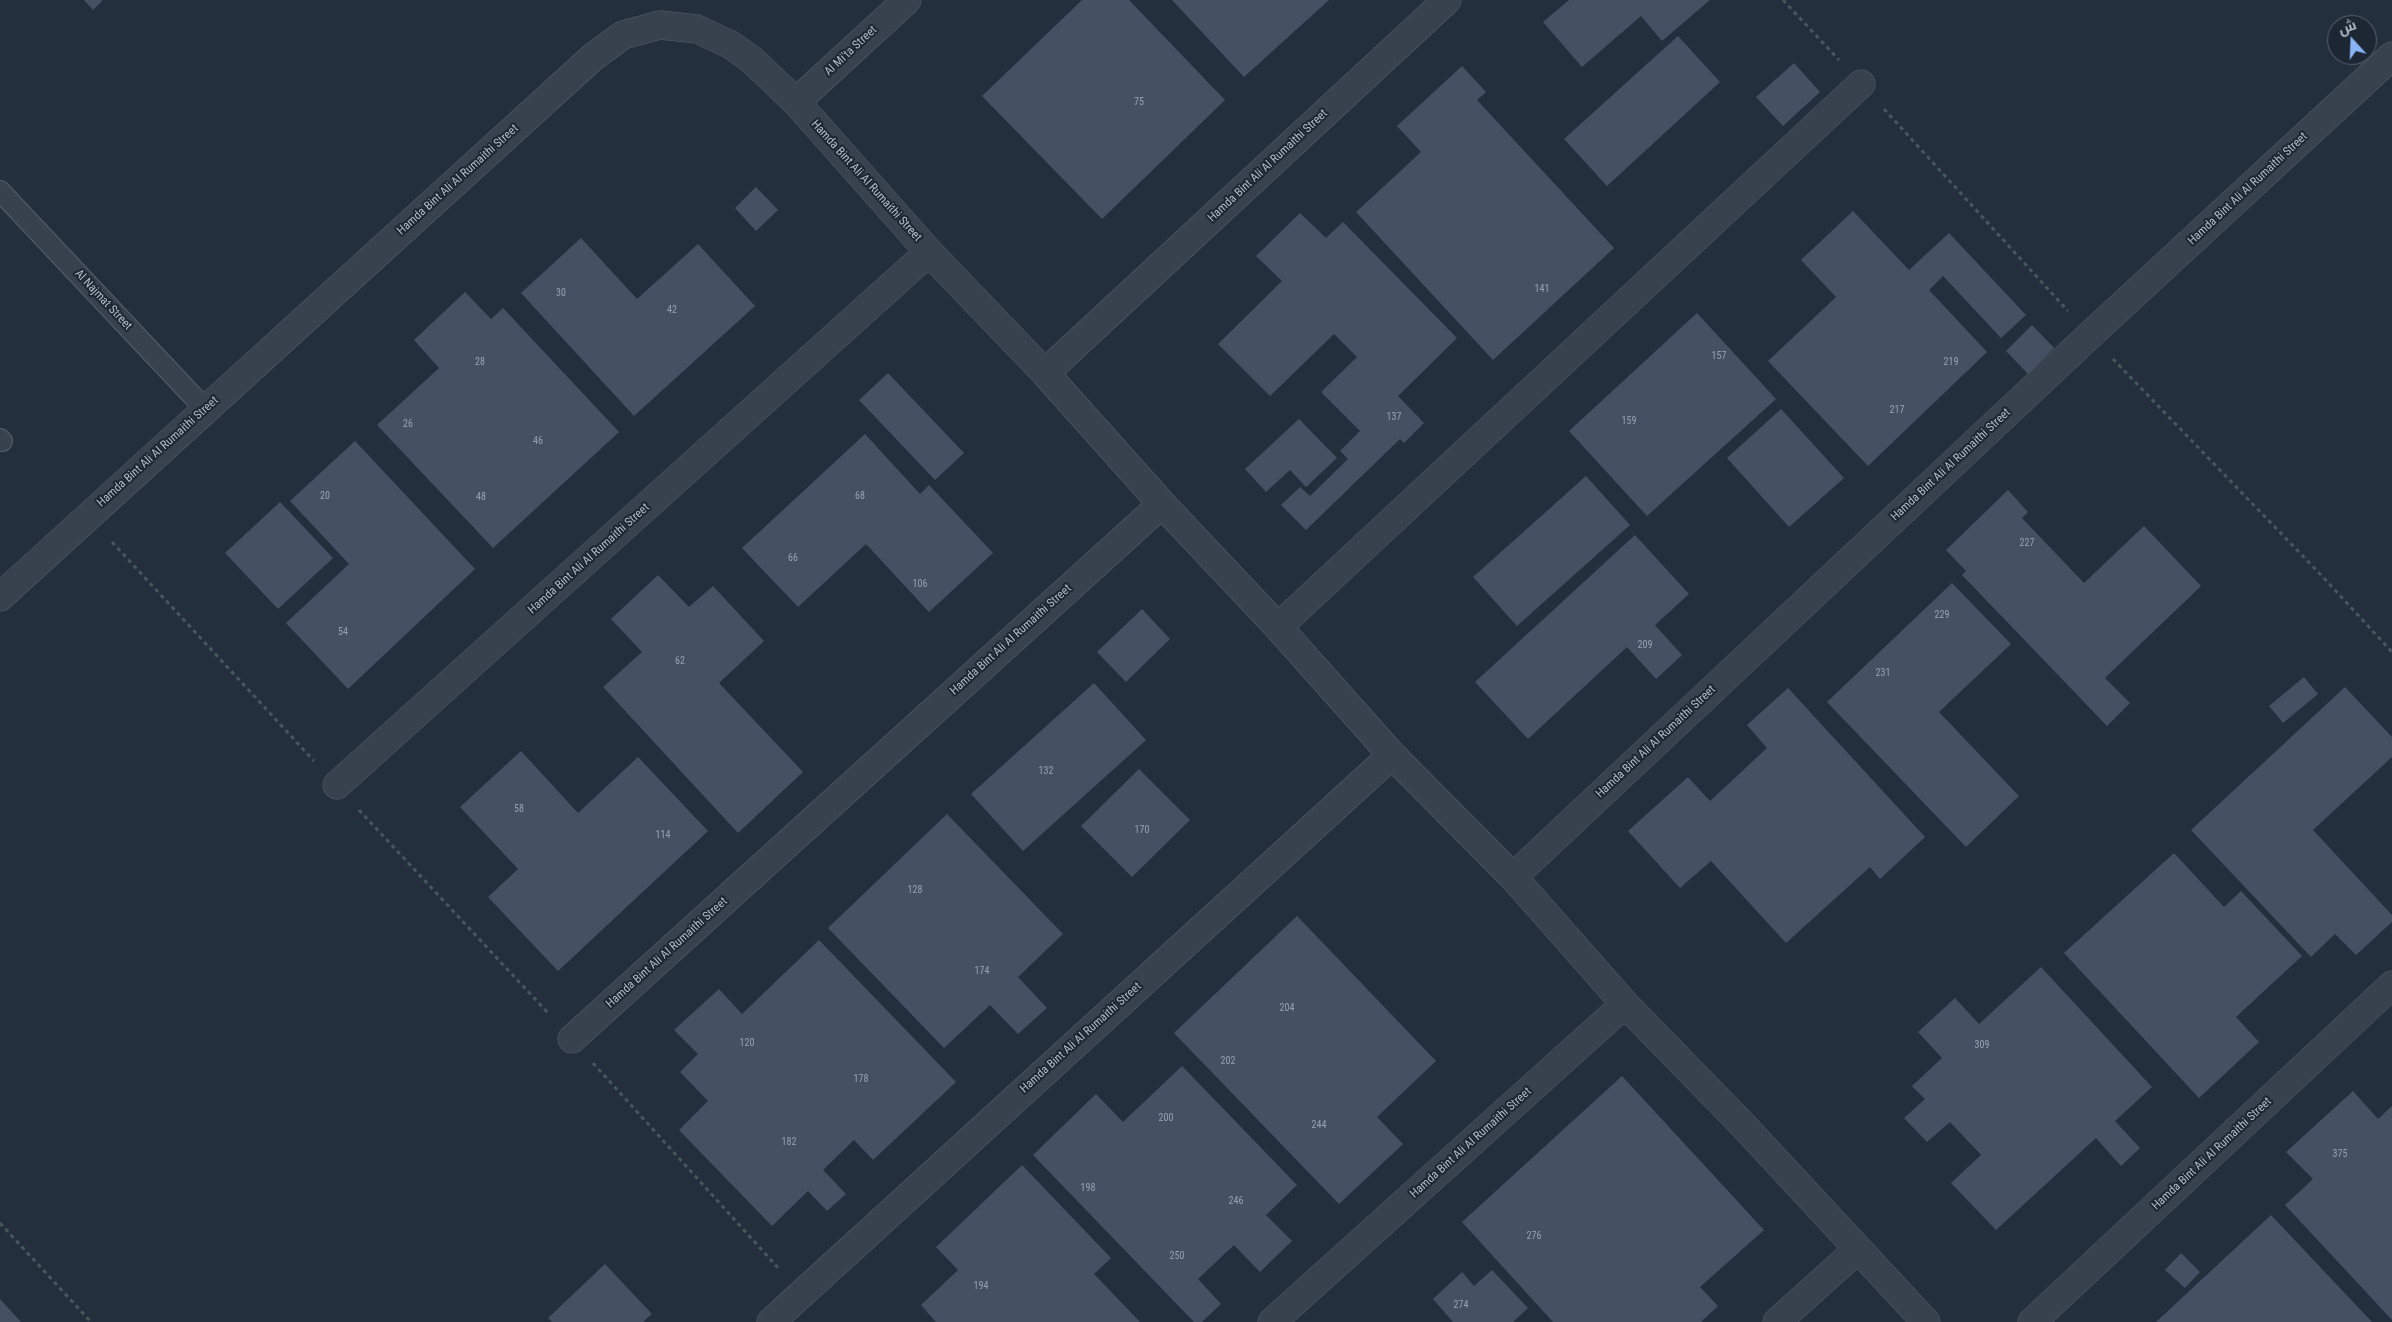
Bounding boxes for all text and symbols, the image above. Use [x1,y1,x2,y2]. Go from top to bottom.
north arrow [2327,15,2377,65]
text: ش [2336,16,2358,37]
street label: Al Mi'ta Street [822,23,880,79]
house number: 75 [1134,96,1144,108]
street label: Hamda Bint Ali Al Rumaithi Street [1205,107,1331,225]
street label: Hamda Bint Ali Al Rumaithi Street [808,117,924,245]
street label: Hamda Bint Ali Al Rumaithi Street [394,122,522,238]
street label: Hamda Bint Ali Al Rumaithi Street [2185,130,2311,248]
street label: Al Najmat Street [71,267,135,333]
house number: 141 [1535,283,1549,295]
house number: 30 [556,287,566,299]
house number: 42 [667,304,677,316]
house number: 157 [1712,350,1726,362]
house number: 28 [475,356,485,368]
house number: 219 [1944,356,1958,368]
street label: Hamda Bint Ali Al Rumaithi Street [94,394,222,510]
house number: 217 [1890,404,1904,416]
street label: Hamda Bint Ali Al Rumaithi Street [1888,406,2014,524]
house number: 137 [1387,411,1401,423]
house number: 159 [1622,415,1636,427]
house number: 26 [403,418,413,430]
house number: 46 [533,435,543,447]
house number: 20 [320,490,330,502]
house number: 68 [855,490,865,502]
house number: 48 [476,491,486,503]
street label: Hamda Bint Ali Al Rumaithi Street [525,501,653,617]
house number: 227 [2020,537,2034,549]
house number: 66 [788,552,798,564]
house number: 106 [913,578,927,590]
street label: Hamda Bint Ali Al Rumaithi Street [947,582,1075,698]
house number: 229 [1935,609,1949,621]
house number: 54 [338,626,348,638]
house number: 209 [1638,639,1652,651]
house number: 62 [675,655,685,667]
house number: 231 [1876,667,1890,679]
street label: Hamda Bint Ali Al Rumaithi Street [1593,683,1719,801]
house number: 132 [1039,765,1053,777]
house number: 58 [514,803,524,815]
house number: 170 [1135,824,1149,836]
house number: 114 [656,829,670,841]
house number: 128 [908,884,922,896]
street label: Hamda Bint Ali Al Rumaithi Street [603,895,731,1011]
house number: 174 [975,965,989,977]
street label: Hamda Bint Ali Al Rumaithi Street [1017,980,1145,1096]
house number: 204 [1280,1002,1294,1014]
house number: 120 [740,1037,754,1049]
house number: 309 [1975,1039,1989,1051]
house number: 202 [1221,1055,1235,1067]
house number: 178 [854,1073,868,1085]
street label: Hamda Bint Ali Al Rumaithi Street [1407,1085,1535,1201]
street label: Hamda Bint Ali Al Rumaithi Street [2149,1095,2275,1213]
house number: 200 [1159,1112,1173,1124]
house number: 244 [1312,1119,1326,1131]
house number: 182 [782,1136,796,1148]
house number: 375 [2333,1148,2347,1160]
house number: 198 [1081,1182,1095,1194]
house number: 246 [1229,1195,1243,1207]
house number: 276 [1527,1230,1541,1242]
house number: 250 [1170,1250,1184,1262]
house number: 194 [974,1280,988,1292]
house number: 274 [1454,1299,1468,1311]

